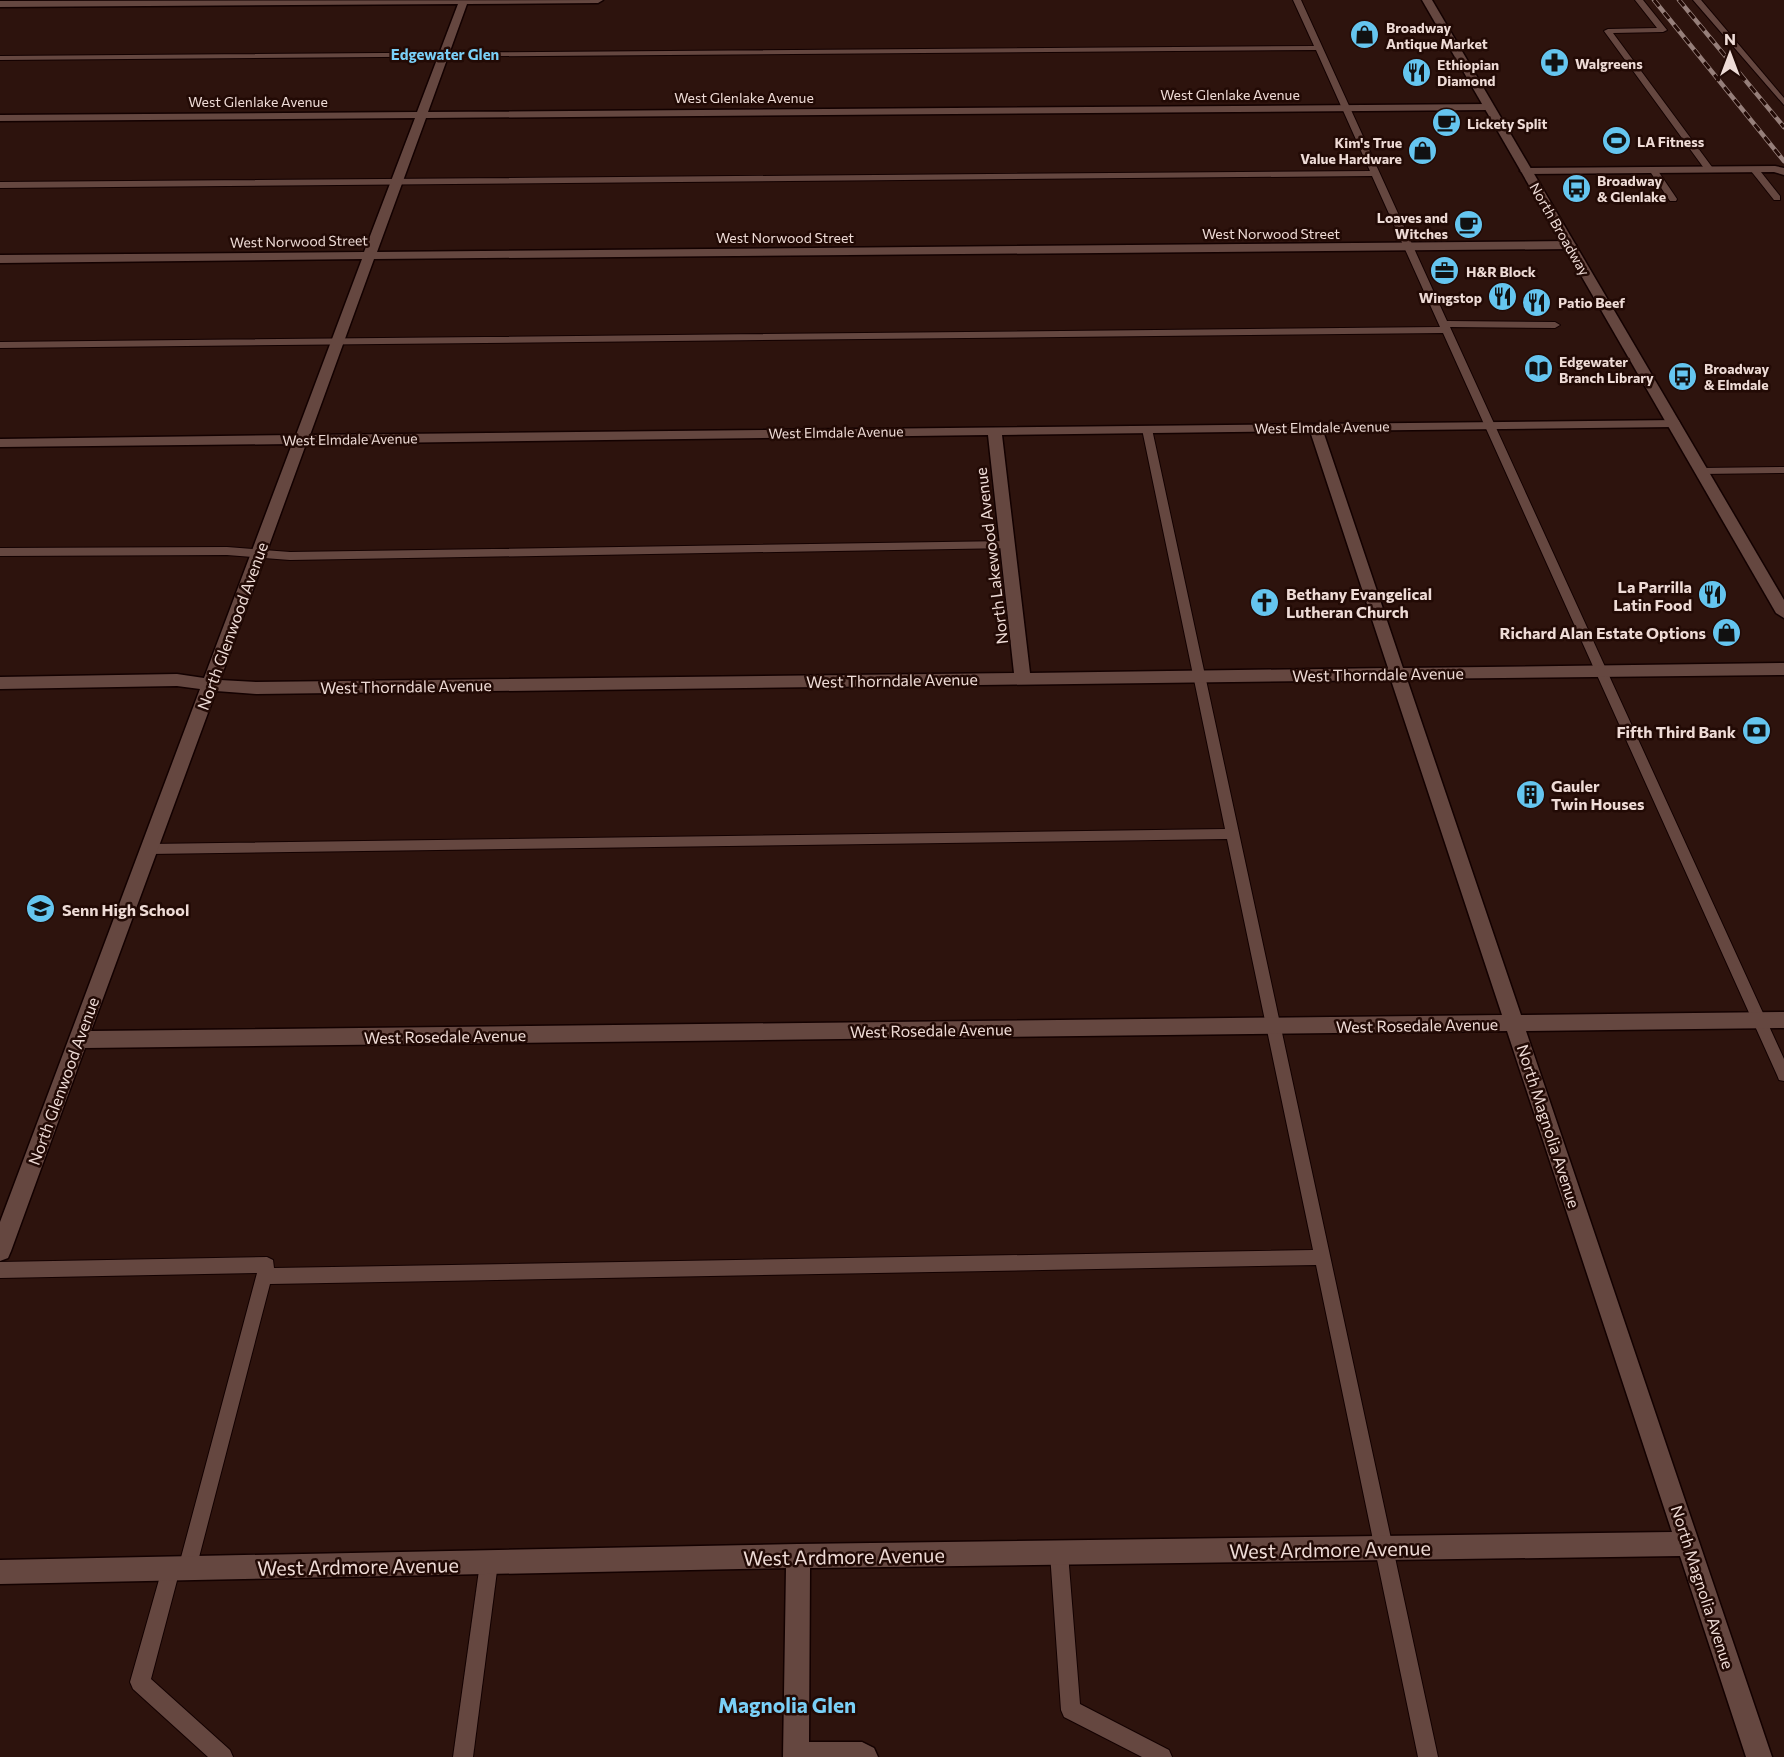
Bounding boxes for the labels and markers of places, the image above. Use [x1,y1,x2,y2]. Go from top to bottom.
shop icon: Broadway Antique Market [1349,19,1381,51]
place label: Broadway Antique Market [1386,19,1488,52]
pharmacy icon: Walgreens [1538,47,1570,79]
place label: Walgreens [1575,55,1643,72]
restaurant icon: Ethiopian Diamond [1400,56,1432,88]
place label: Ethiopian Diamond [1437,56,1499,89]
cafe icon: Lickety Split [1430,107,1462,139]
place label: Lickety Split [1467,115,1547,132]
sports icon: LA Fitness [1600,125,1632,157]
place label: LA Fitness [1637,133,1705,150]
place label: Kim's True Value Hardware [1300,134,1402,167]
shop icon: Kim's True Value Hardware [1407,134,1439,166]
bus stop icon: Broadway & Glenlake [1560,172,1592,204]
place label: Broadway & Glenlake [1597,172,1666,205]
place label: Loaves and Witches [1377,209,1448,242]
cafe icon: Loaves and Witches [1453,209,1485,241]
office icon: H&R Block [1429,255,1461,287]
place label: H&R Block [1466,263,1536,280]
restaurant icon: Wingstop [1487,281,1519,313]
restaurant icon: Patio Beef [1521,286,1553,318]
place label: Wingstop [1419,289,1482,306]
place label: Patio Beef [1558,294,1625,311]
library icon: Edgewater Branch Library [1522,353,1554,385]
place label: Edgewater Branch Library [1559,353,1654,386]
bus stop icon: Broadway & Elmdale [1667,360,1699,392]
place label: Broadway & Elmdale [1704,360,1769,393]
place label: La Parrilla Latin Food [1613,577,1692,614]
restaurant icon: La Parrilla Latin Food [1697,579,1729,611]
place label: Bethany Evangelical Lutheran Church [1286,584,1432,621]
church icon: Bethany Evangelical Lutheran Church [1249,586,1281,618]
shop icon: Richard Alan Estate Options [1711,616,1743,648]
place label: Richard Alan Estate Options [1500,623,1706,642]
bank icon: Fifth Third Bank [1741,715,1773,747]
place label: Fifth Third Bank [1616,722,1737,741]
place label: Gauler Twin Houses [1551,776,1645,813]
building icon: Gauler Twin Houses [1514,778,1546,810]
school or university icon: Senn High School [25,893,57,925]
place label: Senn High School [62,900,189,919]

